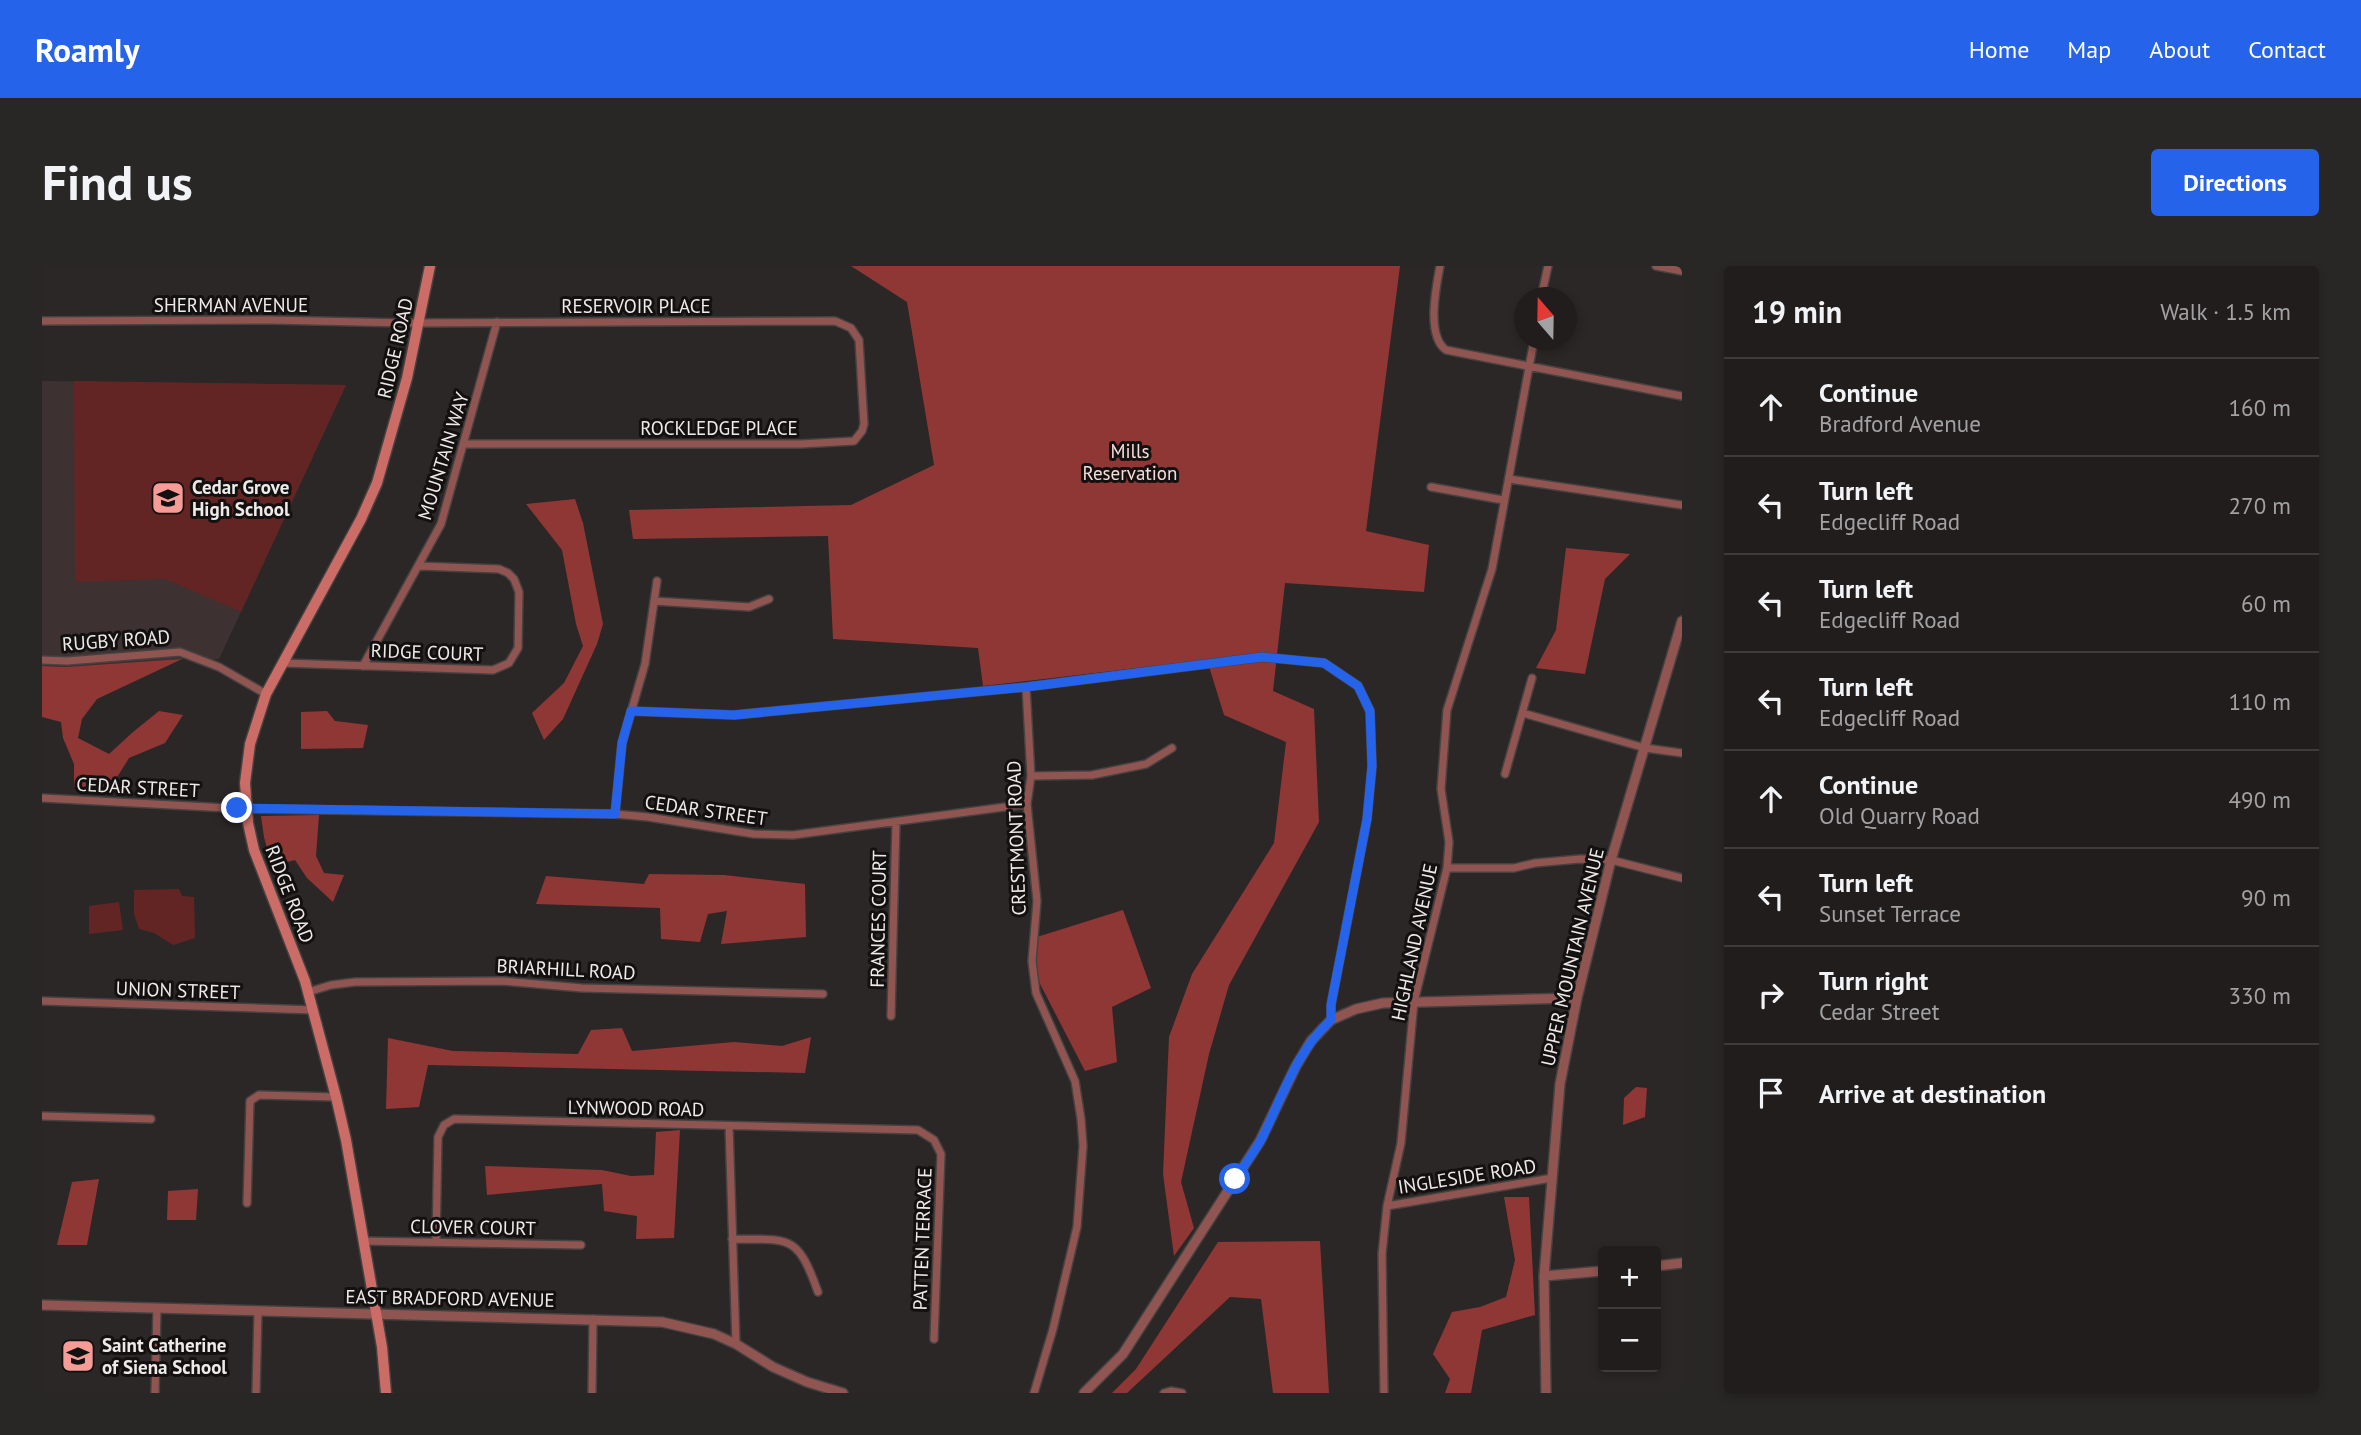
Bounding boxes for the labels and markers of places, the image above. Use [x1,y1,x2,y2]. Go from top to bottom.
place label: Cedar Grove High School [192,475,290,521]
school or university icon: Cedar Grove High School [149,479,187,517]
place label: Saint Catherine of Siena School [102,1333,227,1379]
school or university icon: Saint Catherine of Siena School [59,1337,97,1375]

